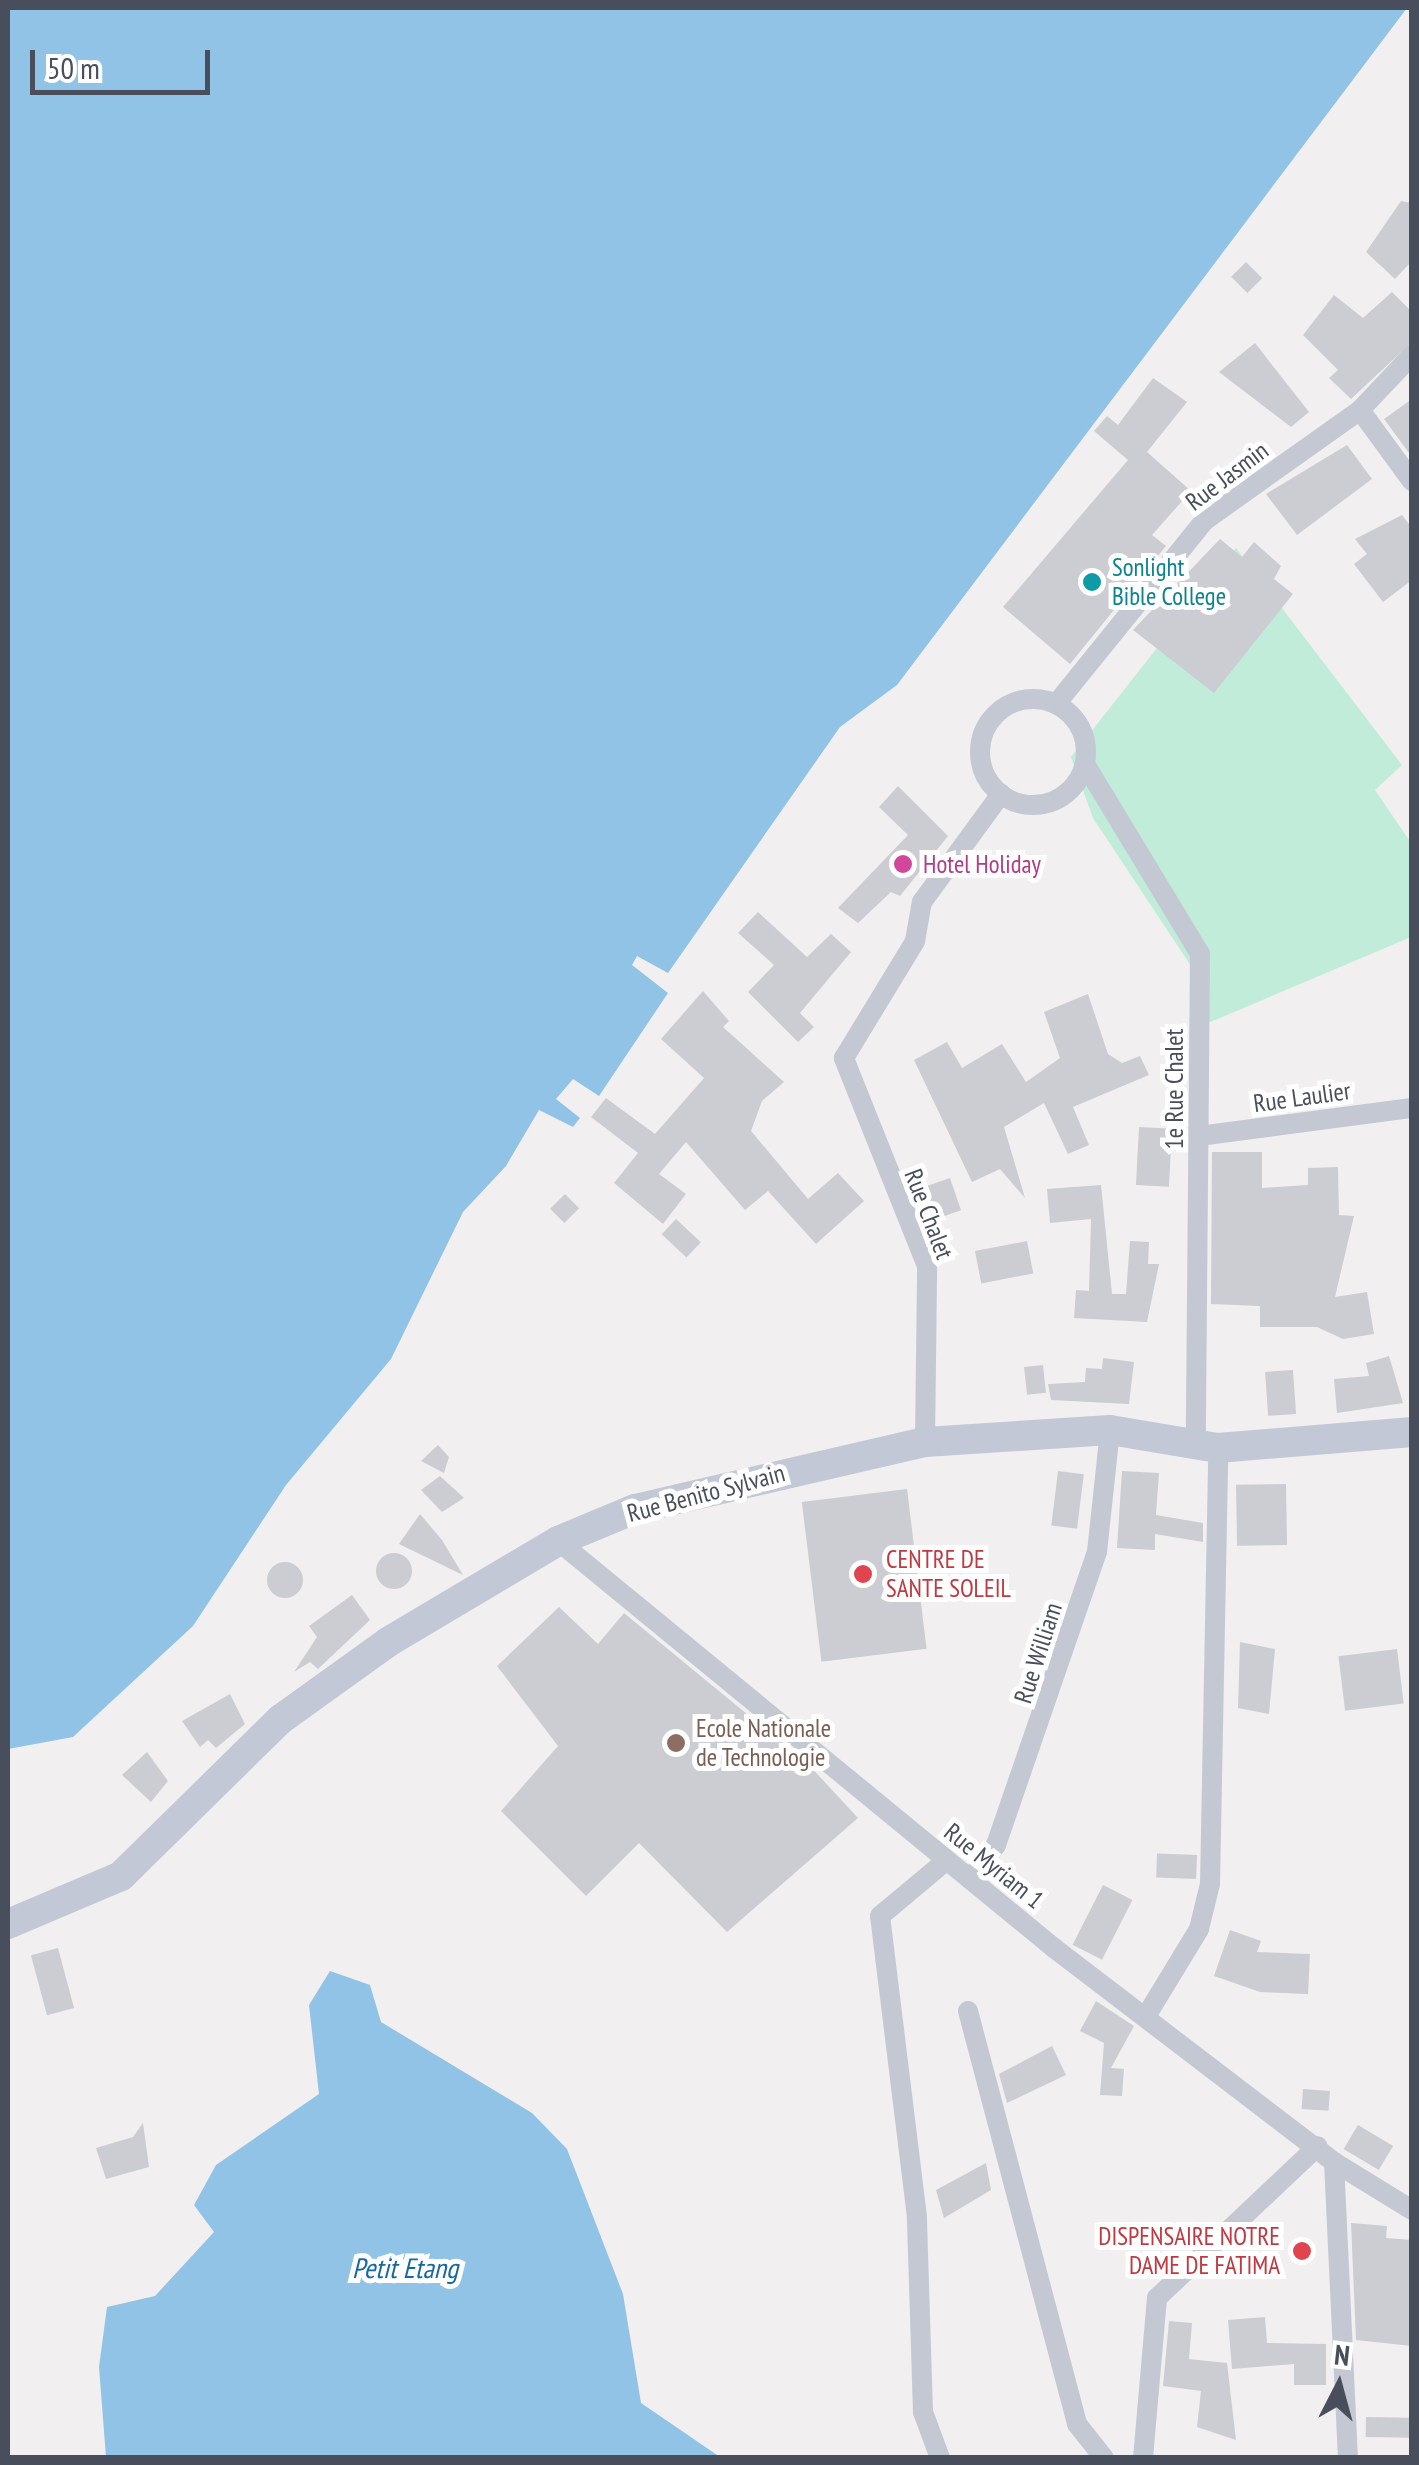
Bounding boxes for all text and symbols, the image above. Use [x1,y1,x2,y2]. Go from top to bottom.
scale bar [35,30,215,92]
text: 50 m [47,48,100,87]
street label: Rue Jasmin [1180,435,1274,517]
place label: Sonlight Bible College [1112,553,1226,612]
marker: Sonlight Bible College [1081,571,1103,593]
place label: Hotel Holiday [923,849,1041,879]
marker: Hotel Holiday [892,853,914,875]
street label: 1e Rue Chalet [1159,1029,1189,1149]
street label: Rue Laulier [1252,1075,1352,1119]
street label: Rue Chalet [898,1165,960,1263]
street label: Rue Benito Sylvain [624,1458,788,1528]
place label: CENTRE DE SANTE SOLEIL [886,1545,1011,1604]
marker: CENTRE DE SANTE SOLEIL [850,1561,876,1587]
street label: Rue William [1008,1599,1068,1707]
place label: Ecole Nationale de Technologie [696,1714,831,1773]
marker: Ecole Nationale de Technologie [665,1732,687,1754]
street label: Rue Myriam 1 [938,1817,1050,1915]
place label: DISPENSAIRE NOTRE DAME DE FATIMA [1098,2222,1280,2281]
marker: DISPENSAIRE NOTRE DAME DE FATIMA [1289,2238,1315,2264]
water label: Petit Etang [352,2251,458,2285]
north arrow [1289,2335,1389,2435]
text: N [1333,2335,1352,2374]

